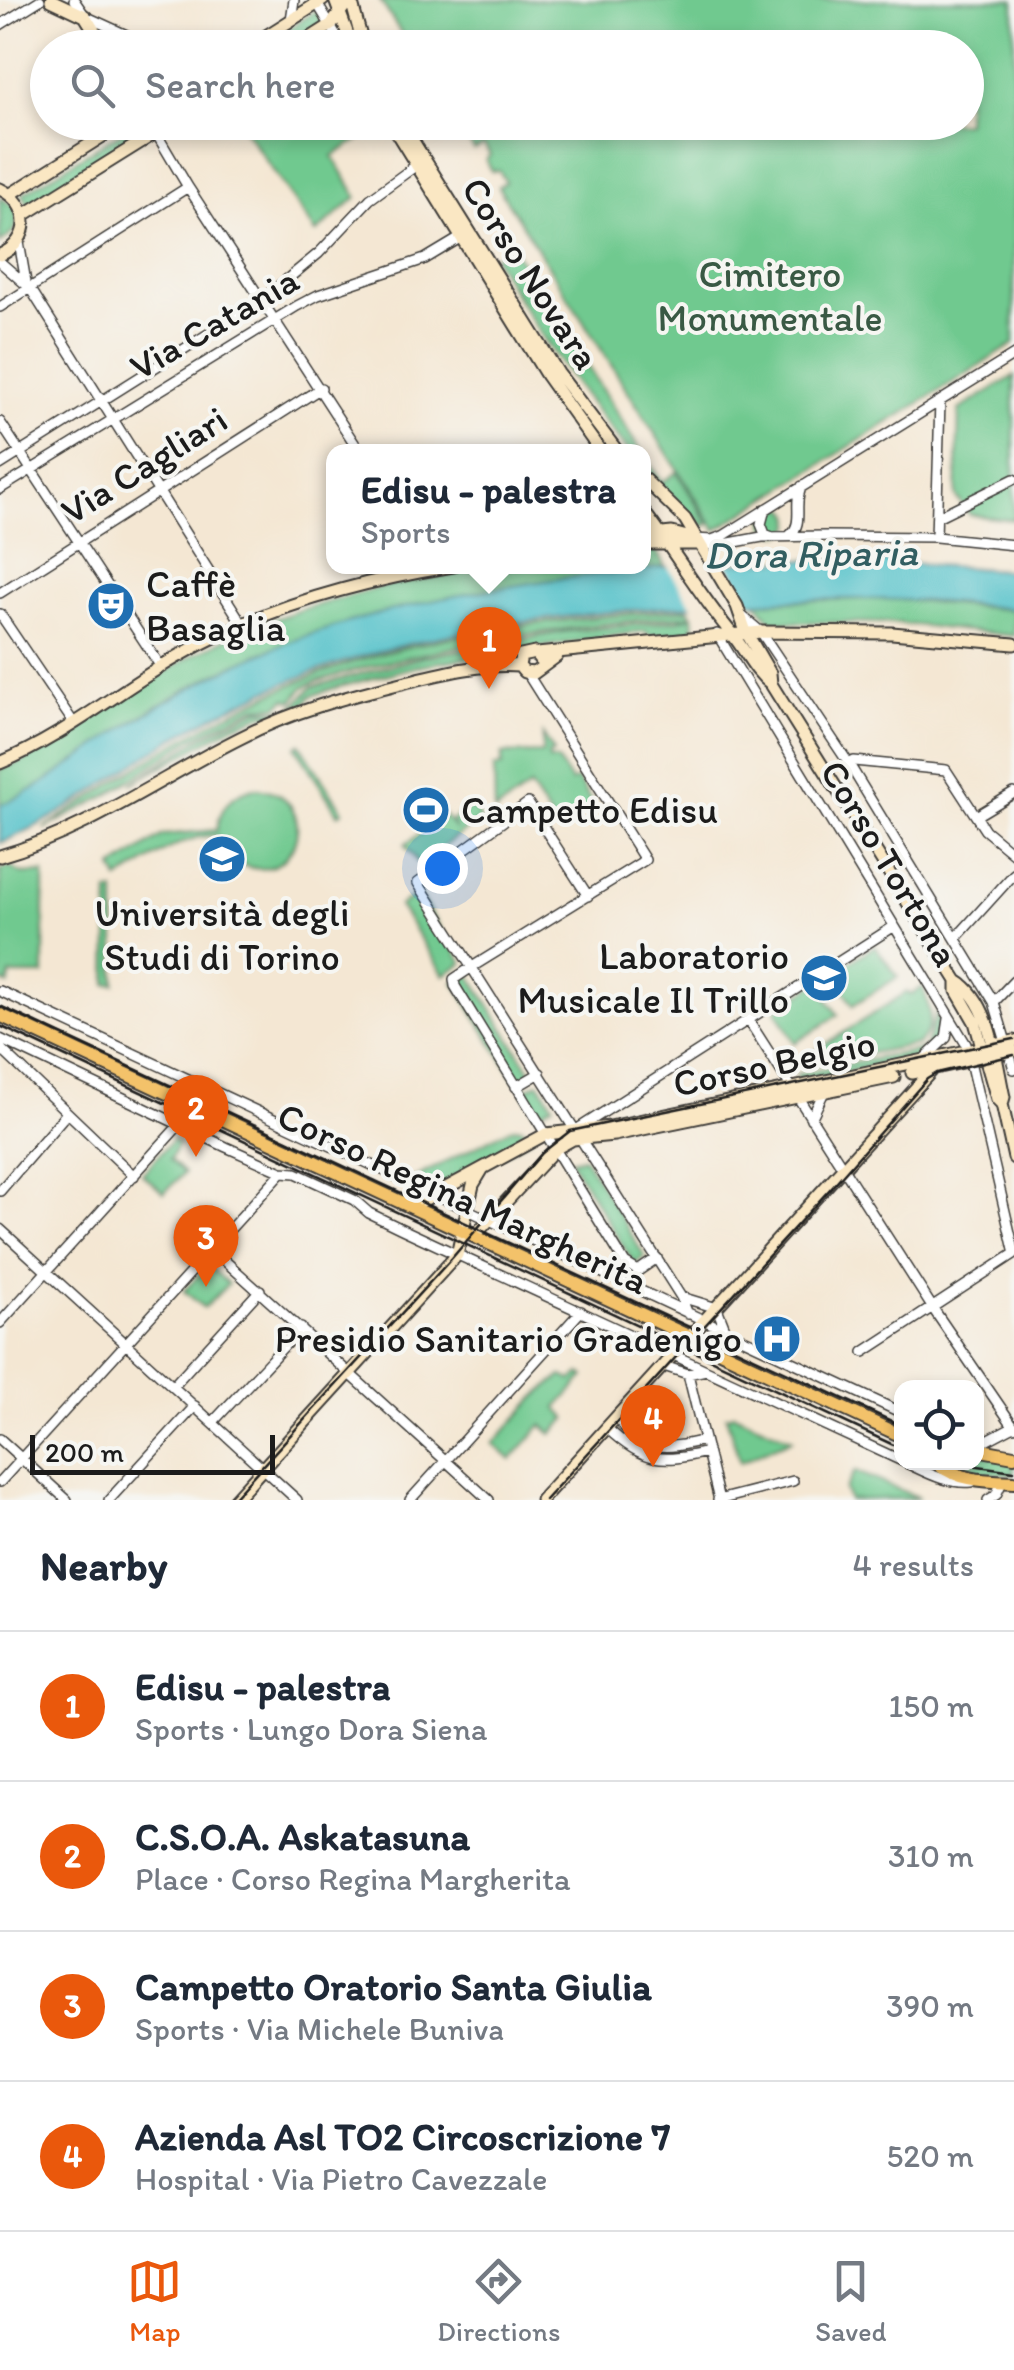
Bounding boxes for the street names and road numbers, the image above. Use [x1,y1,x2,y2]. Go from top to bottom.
street label: Corso Novara [452,168,610,378]
street label: Via Catania [121,256,307,390]
street label: Via Cagliari [53,396,235,534]
street label: Corso Tortona [811,752,969,974]
street label: Corso Belgio [669,1019,879,1107]
street label: Corso Regina Margherita [270,1092,656,1304]

